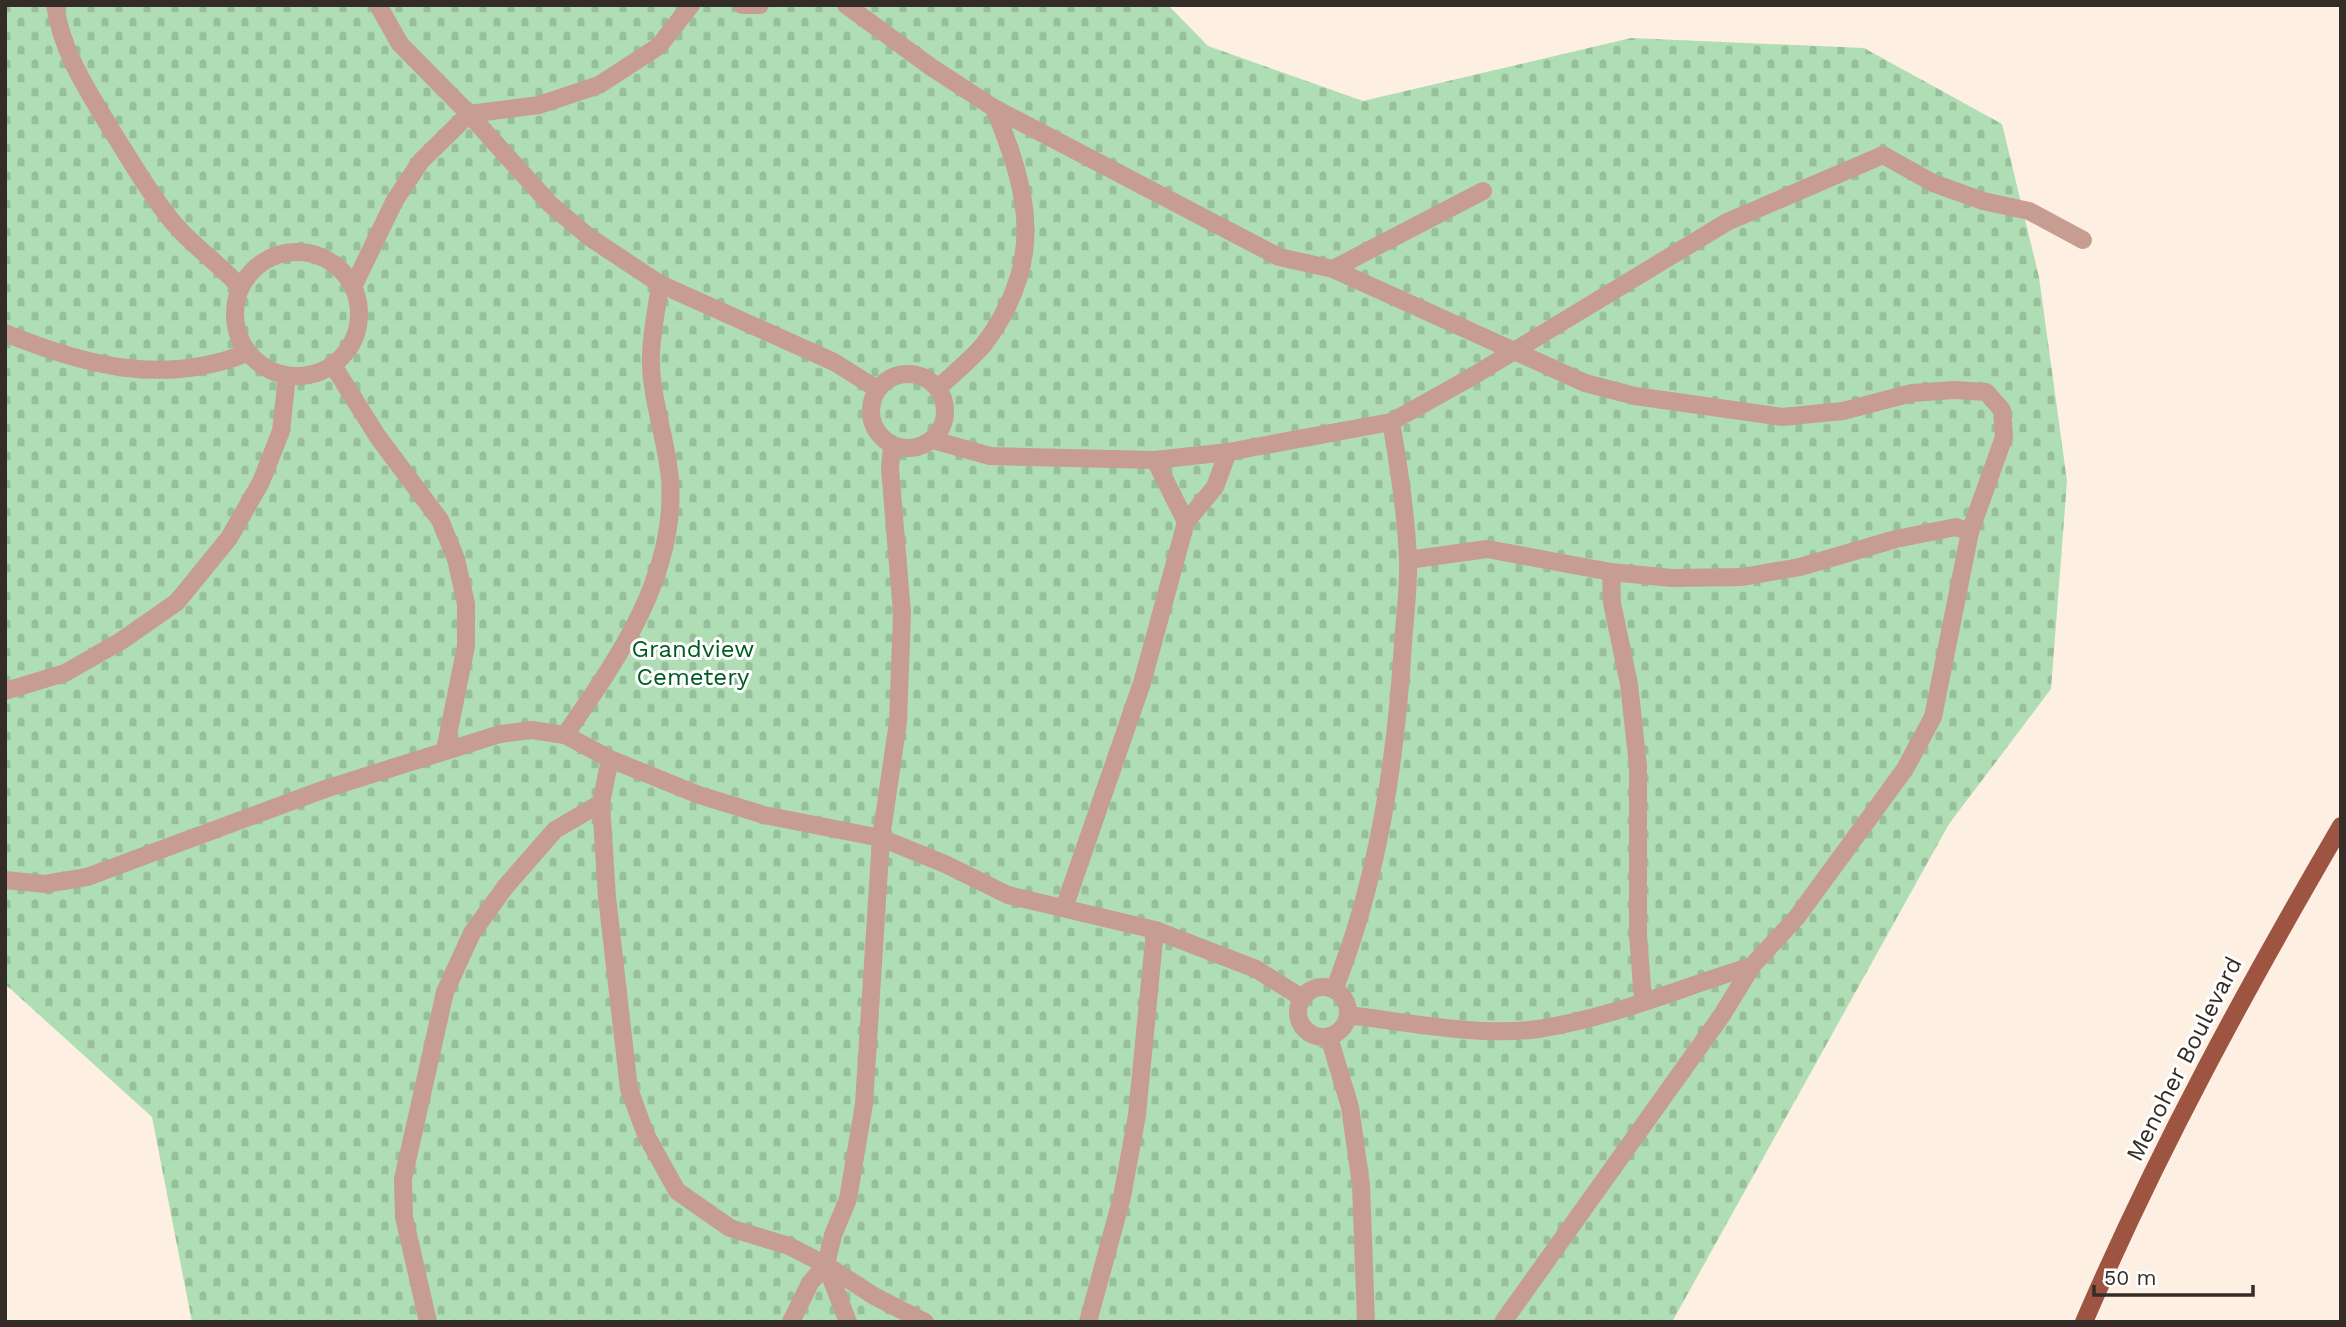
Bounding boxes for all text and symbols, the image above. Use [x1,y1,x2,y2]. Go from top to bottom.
park label: Grandview Cemetery [632,635,754,691]
street label: Menoher Boulevard [2120,952,2248,1166]
scale bar [2094,1254,2253,1298]
text: 50 m [2104,1265,2156,1290]

